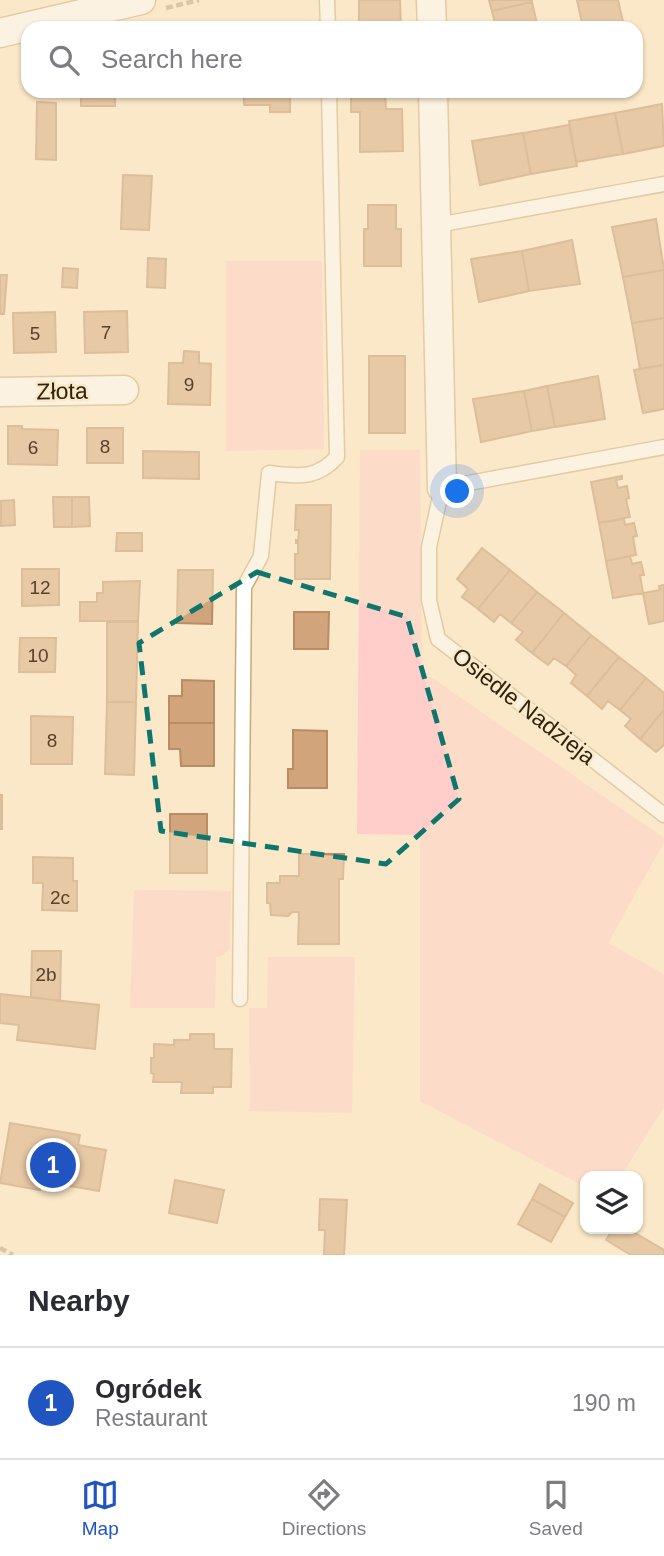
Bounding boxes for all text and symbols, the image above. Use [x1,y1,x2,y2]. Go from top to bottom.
search box [21,21,643,98]
icon: search [45,41,83,79]
text: Search here [101,44,243,74]
house number: 7 [101,322,111,343]
house number: 5 [30,323,40,344]
house number: 9 [184,374,194,395]
street label: Złota [36,378,88,404]
house number: 8 [100,436,110,457]
house number: 6 [28,437,38,458]
your location [440,474,474,508]
house number: 12 [29,577,51,598]
street label: Osiedle Nadzieja [447,642,601,770]
house number: 10 [27,645,49,666]
house number: 8 [47,730,57,751]
house number: 2c [50,887,70,908]
house number: 2b [35,964,57,985]
pin: 1 [30,1139,76,1191]
map controls [580,1171,643,1234]
button: layers [580,1171,643,1234]
text: Nearby [28,1284,130,1317]
text: Ogródek [95,1374,202,1404]
text: 1 [45,1390,57,1416]
text: 190 m [572,1390,636,1416]
text: Restaurant [95,1405,208,1431]
tab: Map [81,1476,119,1540]
tab: Directions [282,1476,366,1540]
tab: Saved [529,1476,583,1540]

